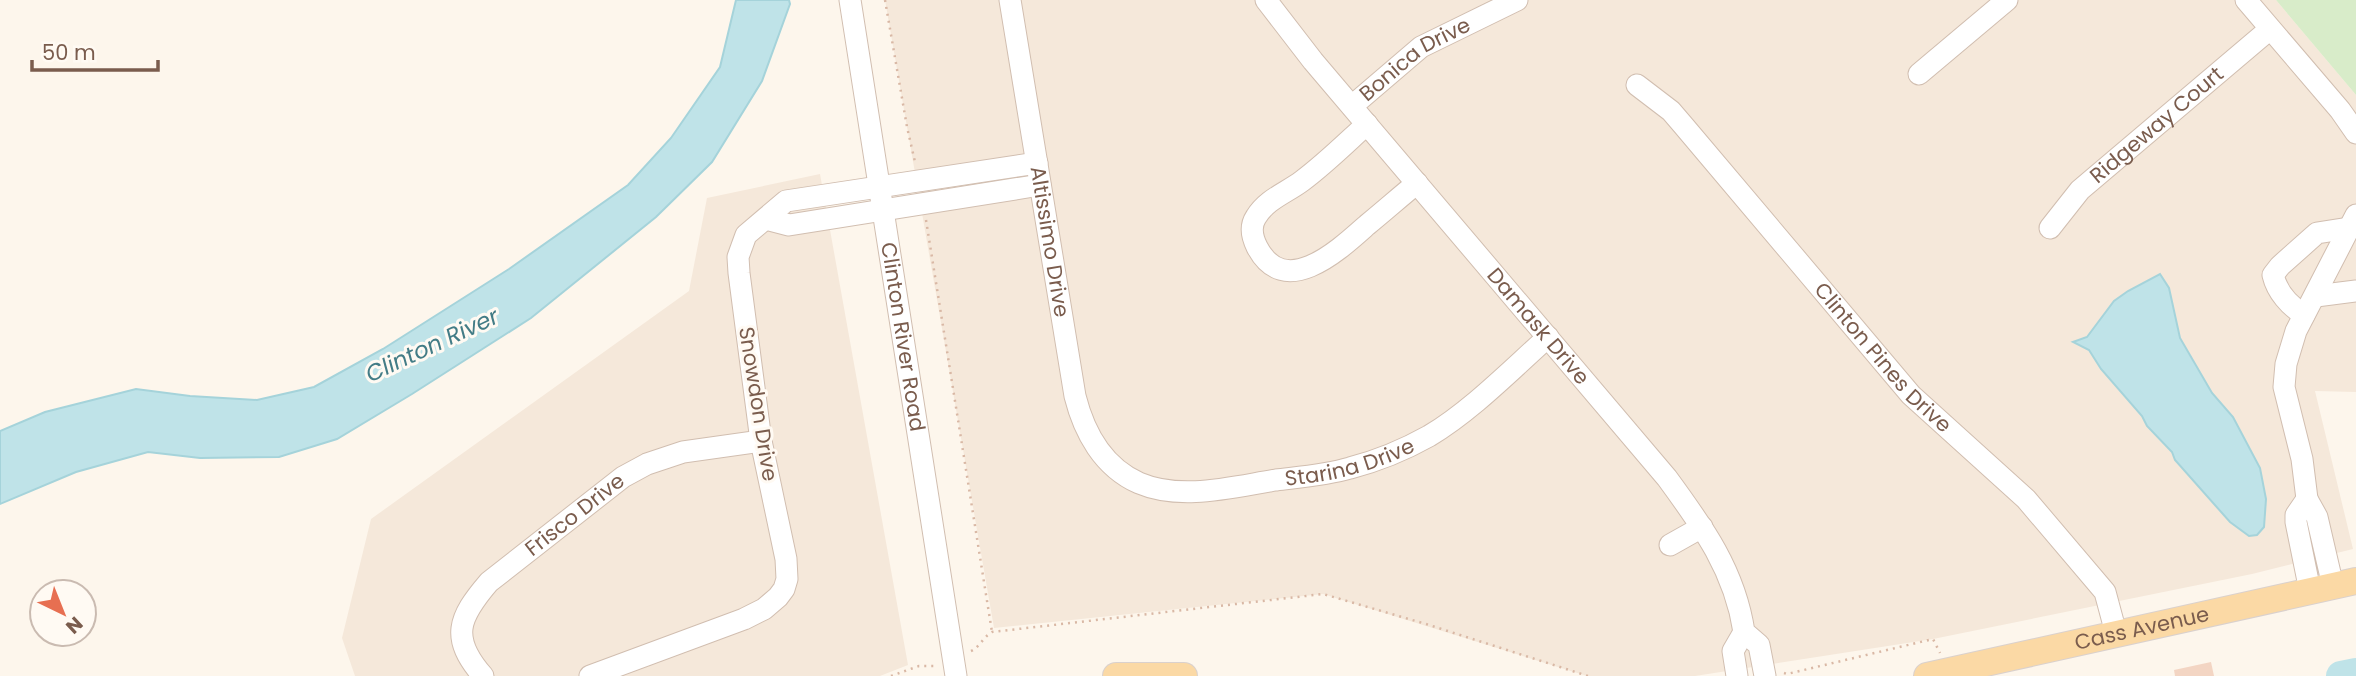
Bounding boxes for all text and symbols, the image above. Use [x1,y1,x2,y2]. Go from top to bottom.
street label: Bonica Drive [1353,10,1475,108]
scale bar [32,28,158,72]
text: 50 m [42,38,96,67]
street label: Ridgeway Court [2083,60,2229,190]
street label: Altissimo Drive [1024,164,1077,319]
street label: Clinton River Road [874,240,932,433]
street label: Damask Drive [1481,261,1597,391]
street label: Clinton Pines Drive [1808,276,1958,439]
water label: Clinton River [360,300,505,390]
street label: Snowdon Drive [732,325,785,483]
street label: Starina Drive [1283,431,1419,493]
street label: Frisco Drive [519,466,630,562]
north arrow [28,578,98,648]
street label: Cass Avenue [2072,599,2212,657]
text: N [60,610,89,640]

